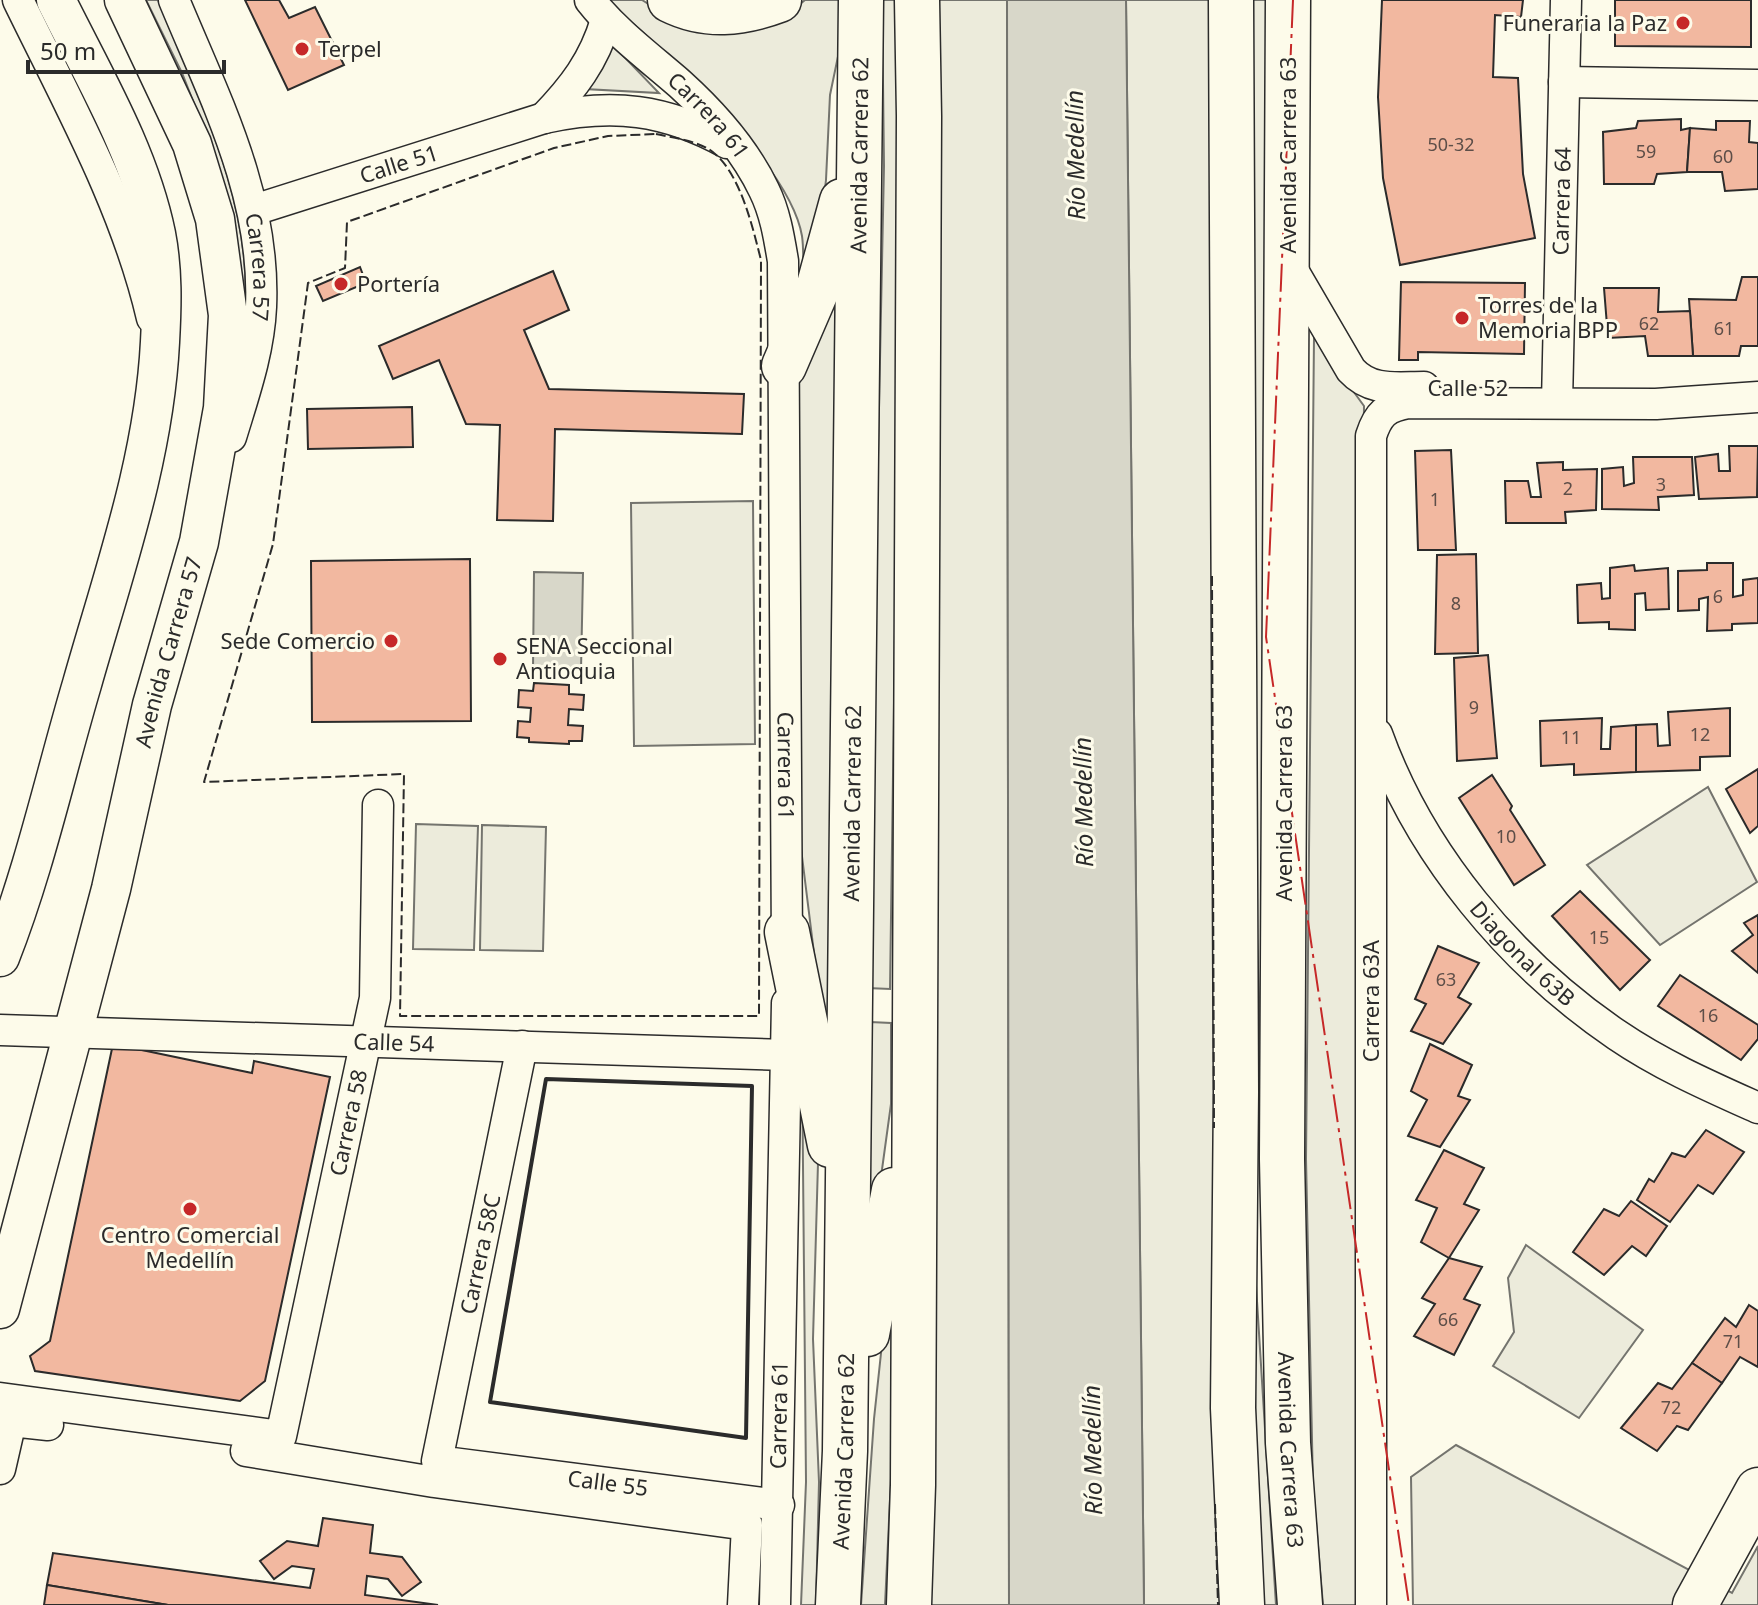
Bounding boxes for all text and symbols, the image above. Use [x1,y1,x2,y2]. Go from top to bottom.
place label: Funeraria la Paz [1502,7,1667,37]
marker: Funeraria la Paz [1674,14,1692,32]
scale bar [28,24,224,74]
place label: Terpel [318,33,382,63]
text: 50 m [40,34,96,67]
marker: Terpel [293,40,311,58]
street label: Avenida Carrera 62 [842,57,874,254]
street label: Avenida Carrera 63 [1272,57,1302,253]
street label: Carrera 61 [662,64,757,164]
water label: Río Medellín [1057,90,1092,220]
house number: 50-32 [1428,132,1474,156]
street label: Calle 51 [355,137,442,190]
house number: 59 [1636,139,1656,163]
house number: 60 [1713,144,1733,168]
street label: Carrera 64 [1544,146,1577,256]
street label: Carrera 57 [239,210,277,322]
place label: Portería [357,268,440,298]
marker: Portería [332,275,350,293]
place label: Torres de la Memoria BPP [1478,289,1618,344]
marker: Torres de la Memoria BPP [1453,309,1471,327]
house number: 62 [1639,311,1659,335]
house number: 61 [1714,316,1734,340]
street label: Calle 52 [1428,372,1508,402]
house number: 3 [1656,472,1666,496]
house number: 2 [1563,476,1573,500]
house number: 1 [1430,487,1440,511]
street label: Avenida Carrera 57 [127,553,208,750]
house number: 6 [1713,584,1723,608]
house number: 8 [1451,591,1461,615]
place label: Sede Comercio [220,625,375,655]
place label: SENA Seccional Antioquia [516,630,673,685]
marker: Sede Comercio [382,632,400,650]
marker: SENA Seccional Antioquia [491,650,509,668]
house number: 9 [1469,695,1479,719]
street label: Avenida Carrera 62 [835,705,867,902]
street label: Avenida Carrera 63 [1268,705,1298,901]
street label: Carrera 61 [772,712,802,820]
house number: 12 [1690,722,1710,746]
house number: 11 [1561,725,1581,749]
water label: Río Medellín [1065,737,1100,867]
house number: 10 [1496,824,1516,848]
street label: Diagonal 63B [1464,894,1582,1012]
house number: 15 [1589,925,1609,949]
street label: Carrera 63A [1355,939,1385,1062]
house number: 63 [1436,967,1456,991]
house number: 16 [1698,1003,1718,1027]
street label: Calle 54 [353,1025,435,1058]
street label: Carrera 58 [321,1066,373,1179]
street label: Carrera 58C [452,1191,506,1317]
marker: Centro Comercial Medellín [181,1200,199,1218]
place label: Centro Comercial Medellín [101,1219,279,1274]
house number: 66 [1438,1307,1458,1331]
house number: 71 [1723,1329,1743,1353]
street label: Avenida Carrera 63 [1272,1351,1312,1549]
street label: Avenida Carrera 62 [825,1353,860,1550]
street label: Carrera 61 [762,1361,794,1469]
water label: Río Medellín [1074,1385,1109,1515]
house number: 72 [1661,1395,1681,1419]
street label: Calle 55 [566,1462,650,1502]

